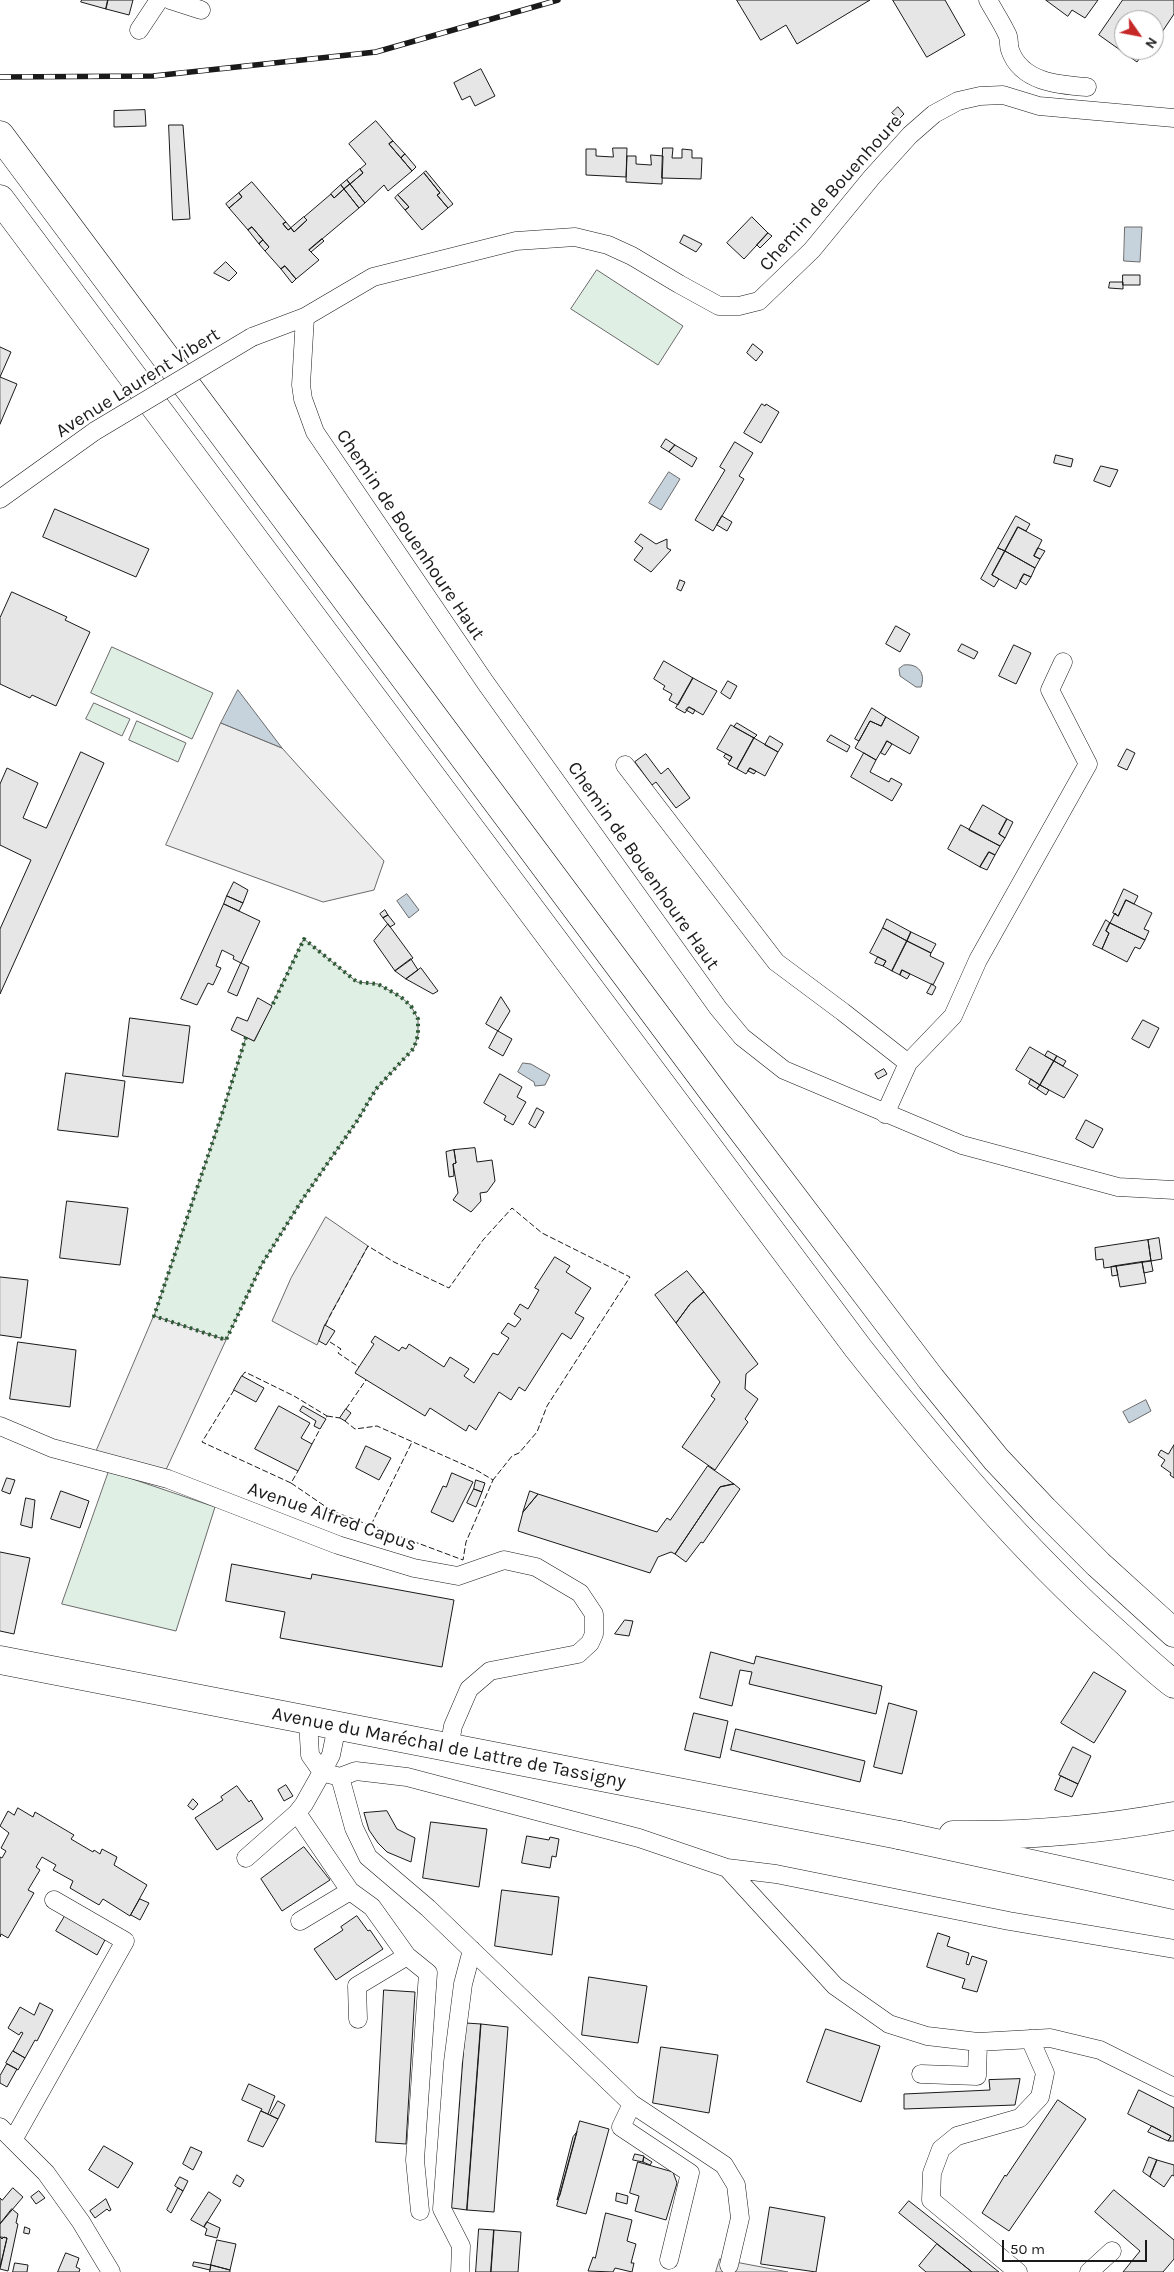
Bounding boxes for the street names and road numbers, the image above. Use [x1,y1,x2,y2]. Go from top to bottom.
street label: Chemin de Bouenhoure [755,110,907,276]
street label: Avenue Laurent Vibert [52,323,224,443]
street label: Chemin de Bouenhoure Haut [331,425,489,645]
street label: Chemin de Bouenhoure Haut [562,757,724,975]
street label: Avenue Alfred Capus [245,1477,419,1557]
street label: Avenue du Maréchal de Lattre de Tassigny [270,1702,628,1794]

